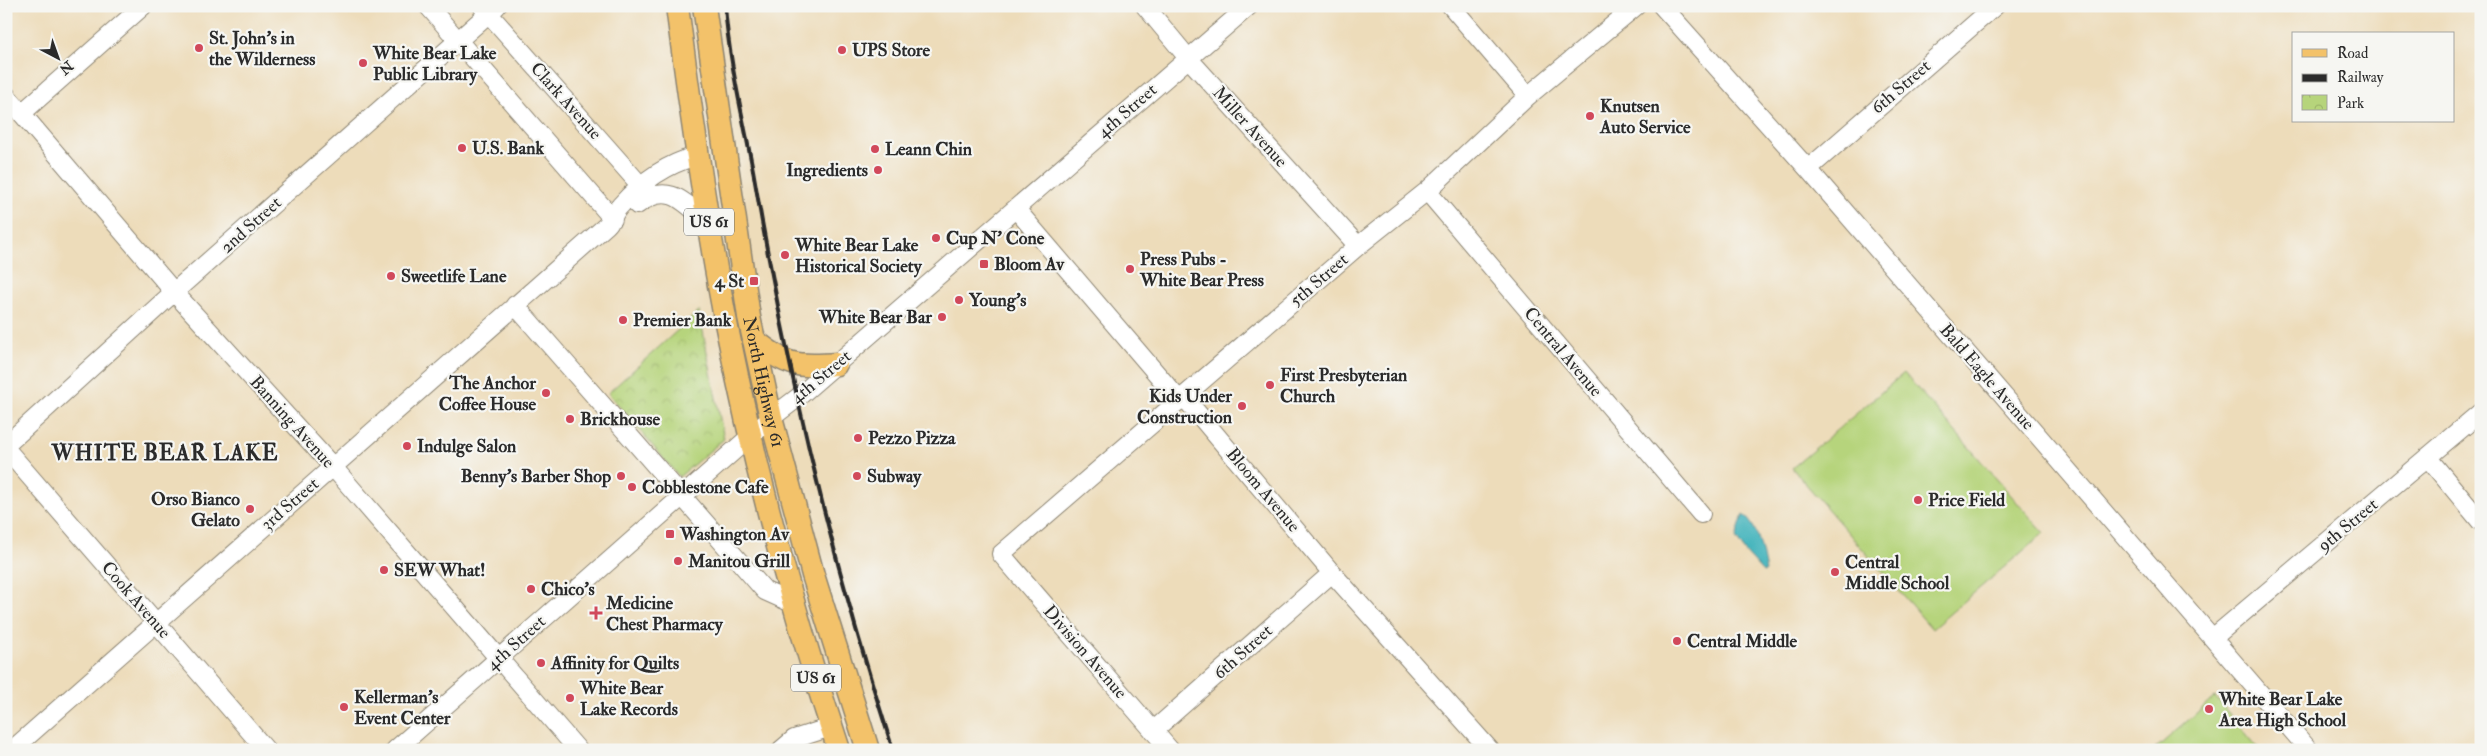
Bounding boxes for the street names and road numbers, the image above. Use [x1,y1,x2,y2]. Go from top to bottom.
street label: 6th Street [1866,55,1936,119]
street label: Clark Avenue [525,57,607,145]
street label: 4th Street [1092,79,1162,143]
street label: Miller Avenue [1207,82,1293,173]
street label: 2nd Street [216,191,286,258]
road number: US 61 [684,208,734,236]
street label: 5th Street [1285,248,1353,312]
street label: Central Avenue [1519,302,1608,402]
street label: North Highway 61 [738,315,790,450]
street label: Bald Eagle Avenue [1935,319,2040,435]
street label: 4th Street [786,345,856,409]
street label: Banning Avenue [244,371,340,473]
street label: Bloom Avenue [1221,443,1305,537]
street label: 3rd Street [256,472,324,535]
street label: 9th Street [2312,493,2383,558]
street label: Cook Avenue [96,557,176,644]
street label: Division Avenue [1038,600,1132,704]
street label: 4th Street [481,610,551,676]
street label: 6th Street [1209,619,1277,684]
road number: US 61 [791,664,841,691]

